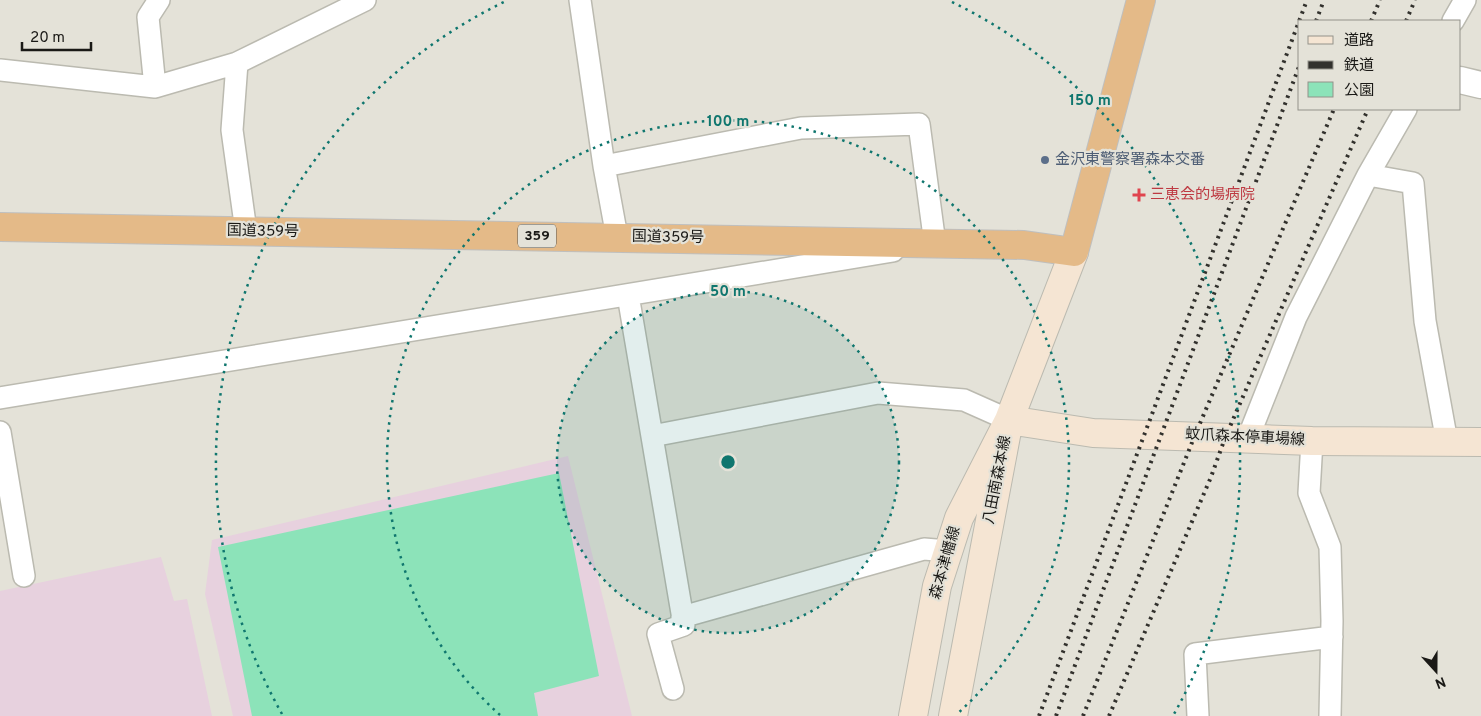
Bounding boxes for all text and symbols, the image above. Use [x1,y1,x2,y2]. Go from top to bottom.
scale bar [22,20,91,52]
legend [1298,20,1461,110]
text: 20 m [30,29,65,48]
text: 道路 [1344,32,1374,51]
text: 鉄道 [1344,57,1374,76]
text: 公園 [1344,82,1374,101]
text: 150 m [1069,92,1111,111]
text: 100 m [707,113,749,132]
place label: 金沢東警察署森本交番 [1055,151,1205,170]
marker: 金沢東警察署森本交番 [1039,154,1051,166]
place label: 三恵会的場病院 [1150,186,1255,205]
marker: 三恵会的場病院 [1132,188,1146,202]
street label: 国道359号 [227,222,299,242]
road number: 359 [518,225,556,248]
street label: 国道359号 [632,228,704,248]
text: 50 m [710,283,746,302]
street label: 蚊爪森本停車場線 [1185,425,1305,451]
street label: 八田南森本線 [980,434,1016,526]
centre of rings [719,453,737,471]
street label: 森本津幡線 [927,524,965,602]
north arrow [1411,646,1461,696]
text: N [1432,672,1448,691]

